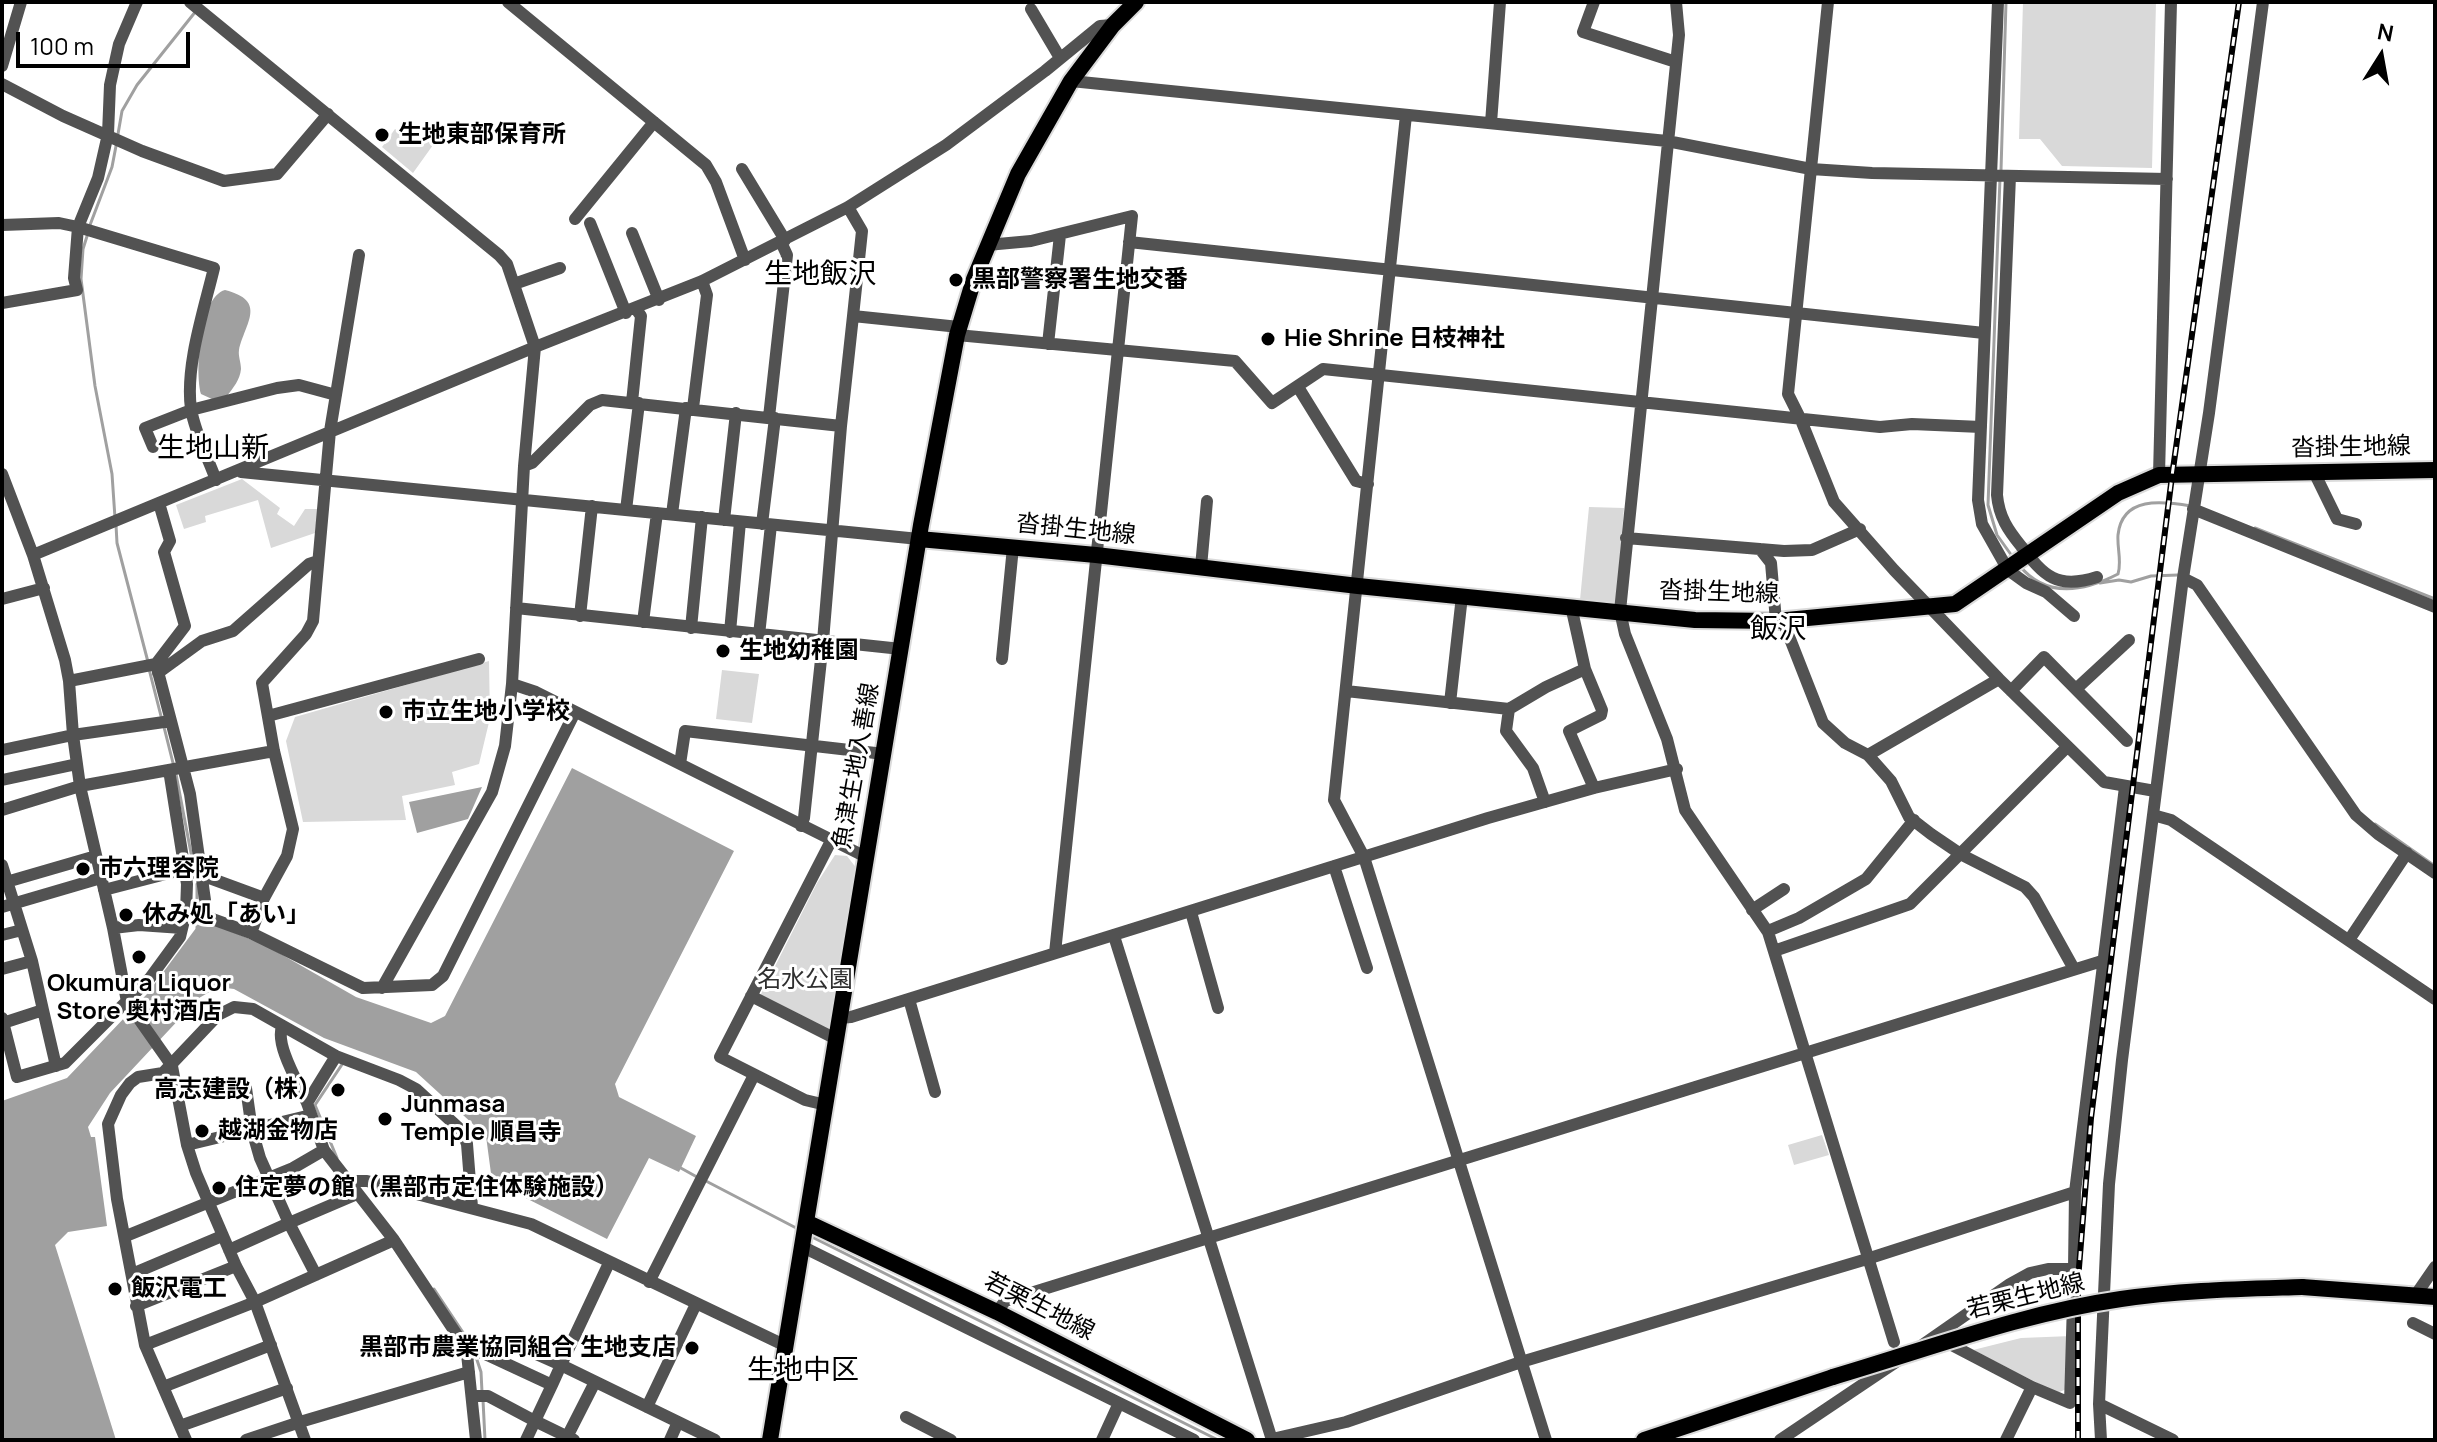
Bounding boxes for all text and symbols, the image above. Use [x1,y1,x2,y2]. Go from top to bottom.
scale bar [20,16,194,66]
north arrow [2341,16,2421,96]
text: N [2375,16,2396,49]
text: 100 m [30,29,94,62]
place label: 生地東部保育所 [398,121,566,149]
marker: 生地東部保育所 [373,126,391,144]
district label: 生地飯沢 [764,258,876,292]
place label: 黒部警察署生地交番 [972,266,1188,294]
marker: 黒部警察署生地交番 [947,271,965,289]
place label: Hie Shrine 日枝神社 [1284,325,1504,353]
marker: Hie Shrine 日枝神社 [1259,330,1277,348]
district label: 生地山新 [157,432,269,466]
street label: 沓掛生地線 [2291,433,2411,463]
street label: 沓掛生地線 [1015,509,1137,551]
street label: 沓掛生地線 [1659,577,1779,609]
district label: 飯沢 [1750,613,1806,647]
place label: 生地幼稚園 [739,637,859,665]
marker: 生地幼稚園 [714,642,732,660]
street label: 魚津生地入善線 [828,681,886,851]
place label: 市立生地小学校 [402,698,570,726]
marker: 市立生地小学校 [377,703,395,721]
place label: 市六理容院 [99,855,219,883]
marker: 市六理容院 [74,860,92,878]
place label: 休み処「あい」 [142,901,310,929]
marker: 休み処「あい」 [117,906,135,924]
marker: Okumura Liquor Store 奥村酒店 [130,948,148,966]
park label: 名水公園 [757,966,853,994]
place label: Okumura Liquor Store 奥村酒店 [47,970,231,1026]
place label: 高志建設（株） [154,1076,322,1104]
marker: 高志建設（株） [329,1081,347,1099]
place label: Junmasa Temple 順昌寺 [401,1091,562,1147]
marker: Junmasa Temple 順昌寺 [376,1110,394,1128]
place label: 越湖金物店 [218,1117,338,1145]
marker: 越湖金物店 [193,1122,211,1140]
place label: 住定夢の館（黒部市定住体験施設） [235,1174,619,1202]
marker: 住定夢の館（黒部市定住体験施設） [210,1179,228,1197]
street label: 若栗生地線 [979,1267,1099,1347]
street label: 若栗生地線 [1964,1269,2088,1325]
place label: 飯沢電工 [131,1275,227,1303]
marker: 飯沢電工 [106,1280,124,1298]
place label: 黒部市農業協同組合 生地支店 [359,1334,676,1362]
marker: 黒部市農業協同組合 生地支店 [683,1339,701,1357]
district label: 生地中区 [747,1354,859,1388]

